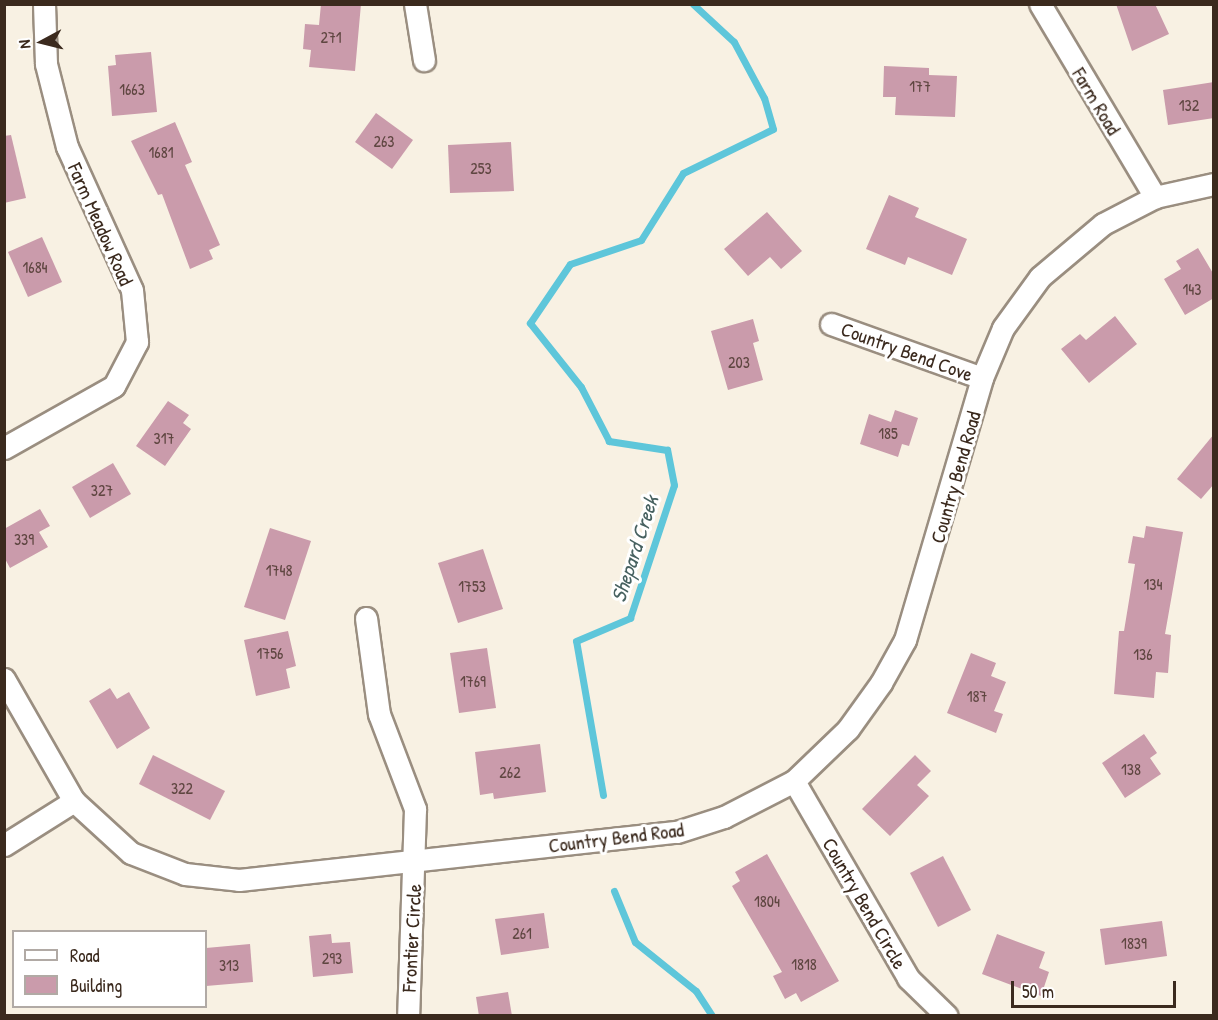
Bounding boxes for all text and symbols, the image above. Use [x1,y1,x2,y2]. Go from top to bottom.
north arrow [12,12,72,72]
house number: 271 [320,27,342,47]
text: N [13,39,36,50]
street label: Farm Road [1068,63,1126,139]
house number: 177 [909,76,931,96]
house number: 1663 [119,79,145,99]
house number: 132 [1179,95,1199,115]
house number: 263 [373,131,395,151]
house number: 1681 [149,142,173,162]
house number: 253 [470,158,492,178]
street label: Farm Meadow Road [63,159,139,289]
house number: 1684 [22,257,48,277]
house number: 143 [1183,279,1201,299]
street label: Country Bend Cove [838,316,976,386]
house number: 203 [728,352,750,372]
street label: Country Bend Road [925,408,985,546]
house number: 185 [878,423,898,443]
house number: 317 [154,428,174,448]
house number: 327 [91,480,113,500]
water label: Shepard Creek [606,493,664,605]
house number: 339 [14,529,34,549]
house number: 1748 [266,560,292,580]
house number: 134 [1144,574,1162,594]
house number: 1753 [458,576,486,596]
house number: 1756 [257,643,283,663]
house number: 136 [1133,644,1153,664]
house number: 1769 [460,671,486,691]
house number: 187 [967,686,987,706]
house number: 138 [1121,759,1141,779]
house number: 262 [499,762,521,782]
house number: 322 [171,778,193,798]
street label: Country Bend Road [547,817,685,857]
street label: Country Bend Circle [818,833,912,973]
street label: Frontier Circle [396,883,426,993]
house number: 1804 [754,891,780,911]
house number: 261 [512,923,532,943]
legend [12,930,207,1008]
house number: 1839 [1121,933,1147,953]
text: Road [70,943,100,968]
house number: 293 [322,948,342,968]
house number: 1818 [791,954,817,974]
house number: 313 [219,955,239,975]
scale bar [1014,969,1179,1007]
text: Building [70,973,122,998]
text: 50 m [1022,979,1054,1004]

